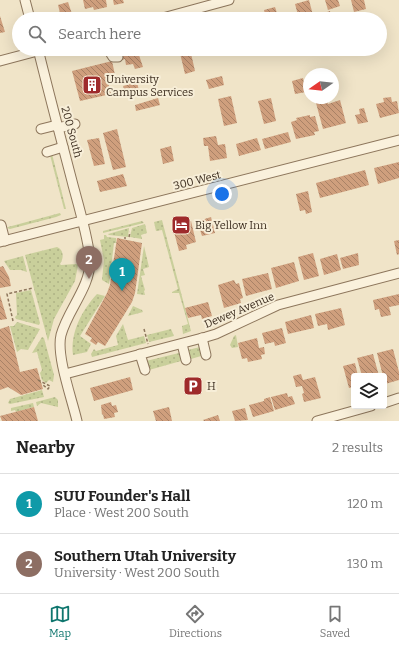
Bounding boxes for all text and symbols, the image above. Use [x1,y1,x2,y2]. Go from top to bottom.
search box [12,12,387,56]
icon: search [26,23,48,45]
text: Search here [58,25,141,43]
north arrow [303,68,339,104]
place label: University Campus Services [106,73,193,99]
building icon: University Campus Services [81,74,103,96]
street label: 200 South [58,105,85,159]
street label: 300 West [172,168,222,193]
your location [212,184,232,204]
hotel icon: Big Yellow Inn [170,214,192,236]
place label: Big Yellow Inn [195,219,267,232]
pin: 2 [76,246,102,279]
pin: 1 [109,258,135,291]
street label: Dewey Avenue [202,290,276,331]
map controls [351,373,387,409]
button: layers [351,373,387,409]
parking icon: H [182,375,204,397]
place label: H [207,380,216,393]
text: Nearby [16,437,75,458]
text: 2 results [332,440,383,455]
text: SUU Founder's Hall [54,487,190,505]
text: 1 [26,496,32,511]
text: 120 m [347,496,383,511]
text: Place · West 200 South [54,505,189,520]
text: Southern Utah University [54,547,236,565]
text: 2 [25,556,33,571]
text: 130 m [347,556,383,571]
text: University · West 200 South [54,565,220,580]
tab: Map [49,603,71,640]
tab: Directions [169,603,222,640]
tab: Saved [320,603,350,640]

